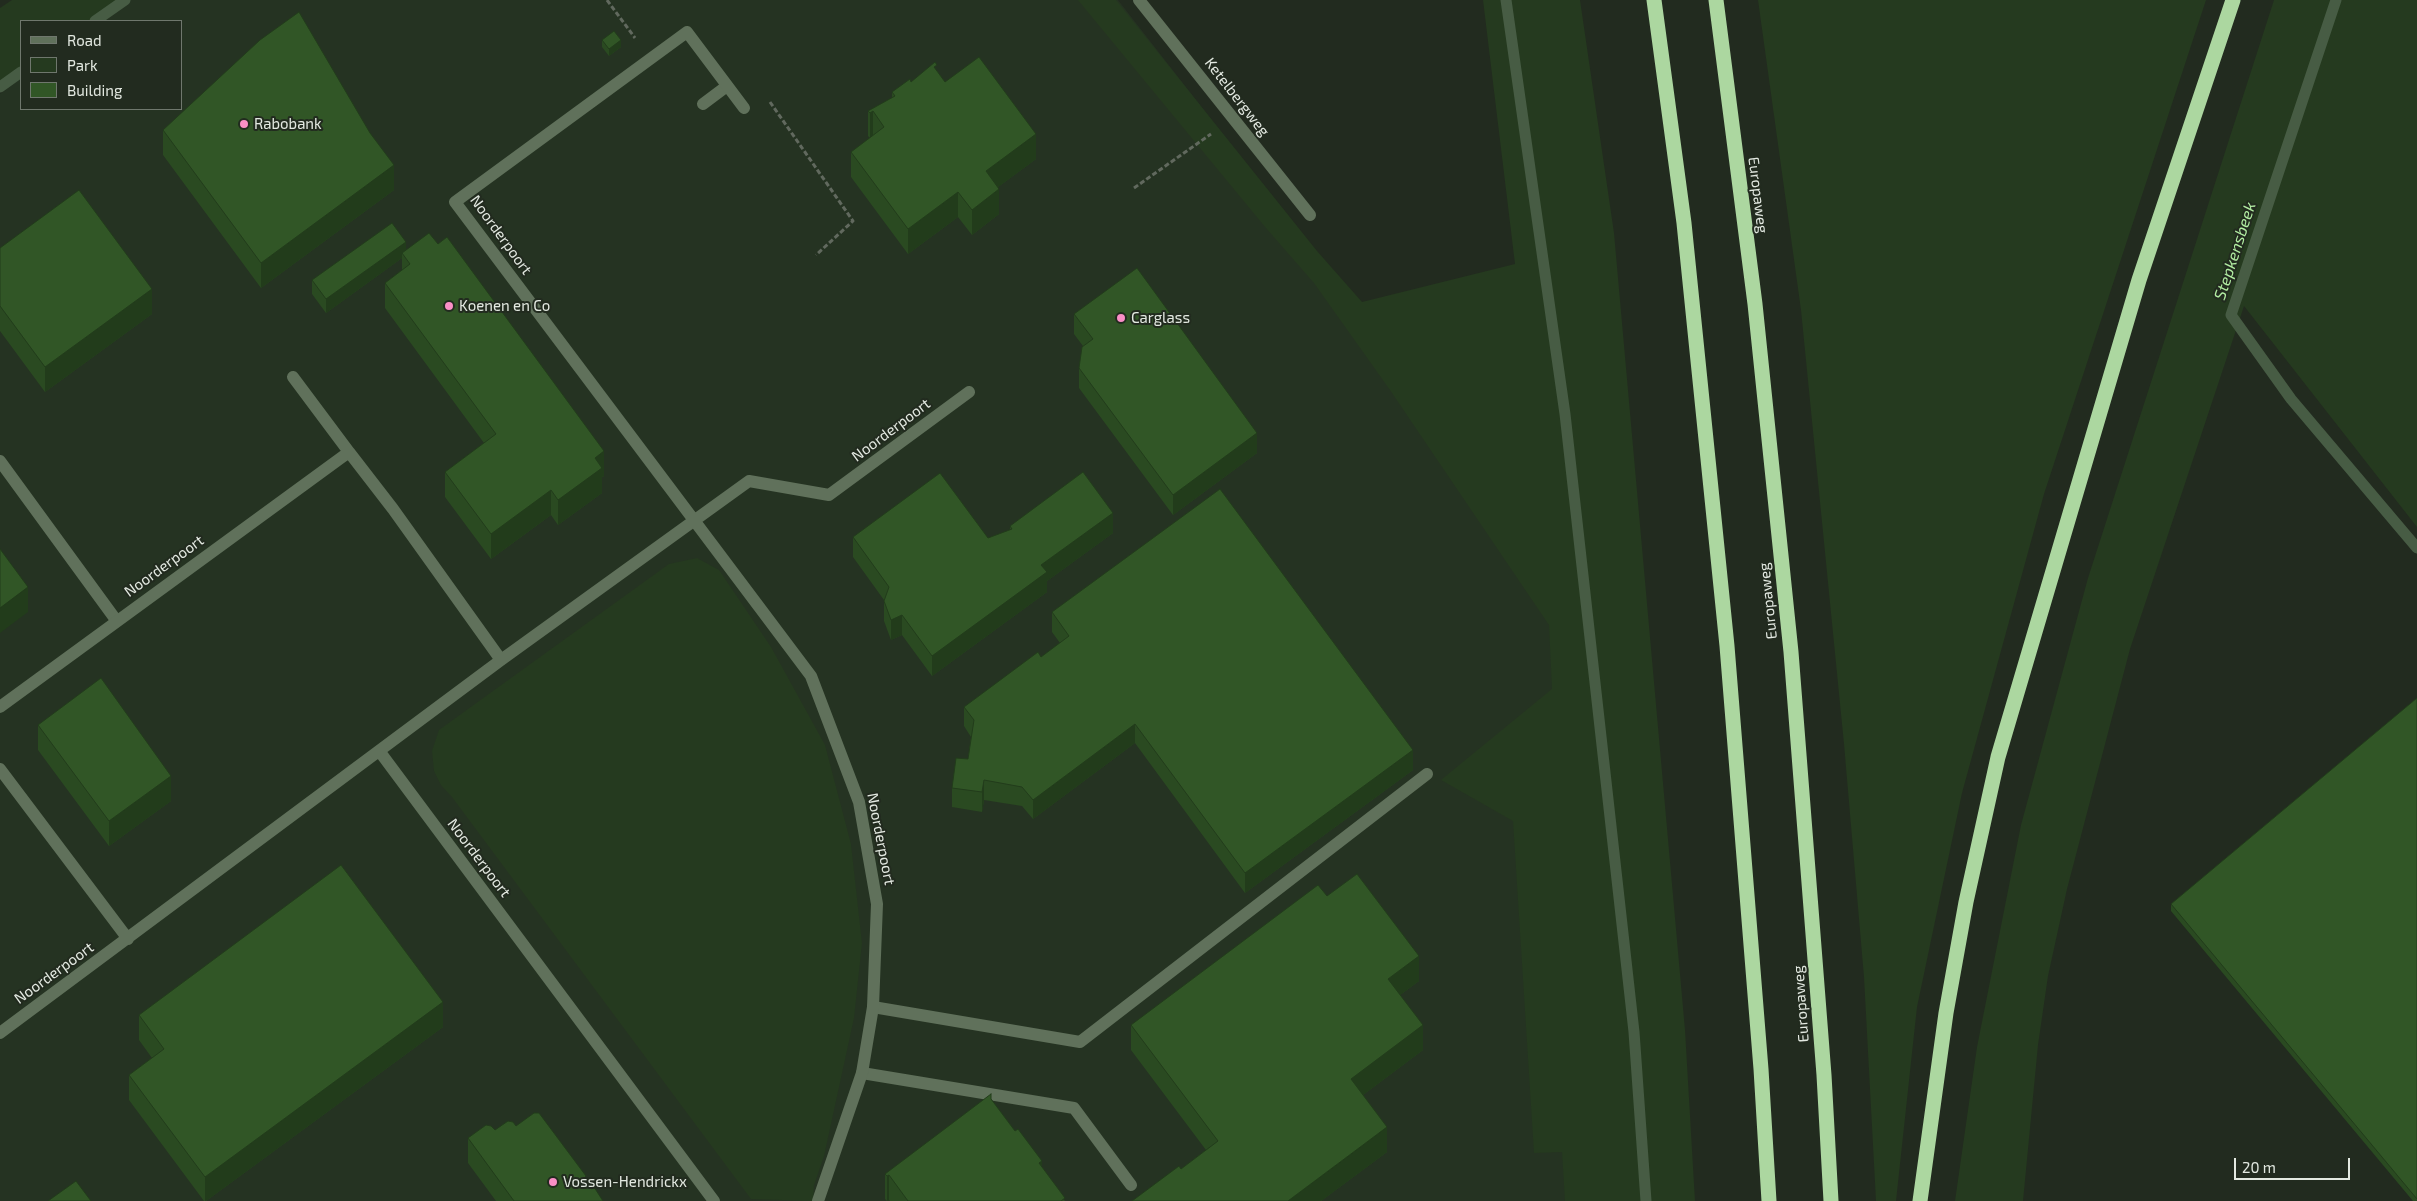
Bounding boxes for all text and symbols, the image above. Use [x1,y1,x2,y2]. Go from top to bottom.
legend [20,20,182,110]
text: Road [67,31,102,49]
street label: Ketelbergweg [1201,54,1273,140]
text: Park [67,56,98,74]
text: Building [67,81,122,99]
place label: Rabobank [254,115,322,133]
marker: Rabobank [238,118,250,130]
street label: Europaweg [1744,156,1772,234]
street label: Noorderpoort [466,192,536,278]
water label: Stepkensbeek [2210,200,2260,302]
place label: Koenen en Co [459,297,550,315]
marker: Koenen en Co [443,300,455,312]
place label: Carglass [1131,309,1190,327]
marker: Carglass [1115,312,1127,324]
street label: Noorderpoort [848,395,934,465]
street label: Noorderpoort [121,531,207,601]
street label: Europaweg [1755,562,1781,640]
street label: Noorderpoort [863,791,899,887]
street label: Noorderpoort [444,815,514,901]
street label: Noorderpoort [11,938,97,1008]
street label: Europaweg [1789,965,1813,1043]
scale bar [2237,1148,2353,1180]
text: 20 m [2242,1158,2276,1176]
place label: Vossen-Hendrickx [563,1173,687,1191]
marker: Vossen-Hendrickx [547,1176,559,1188]

